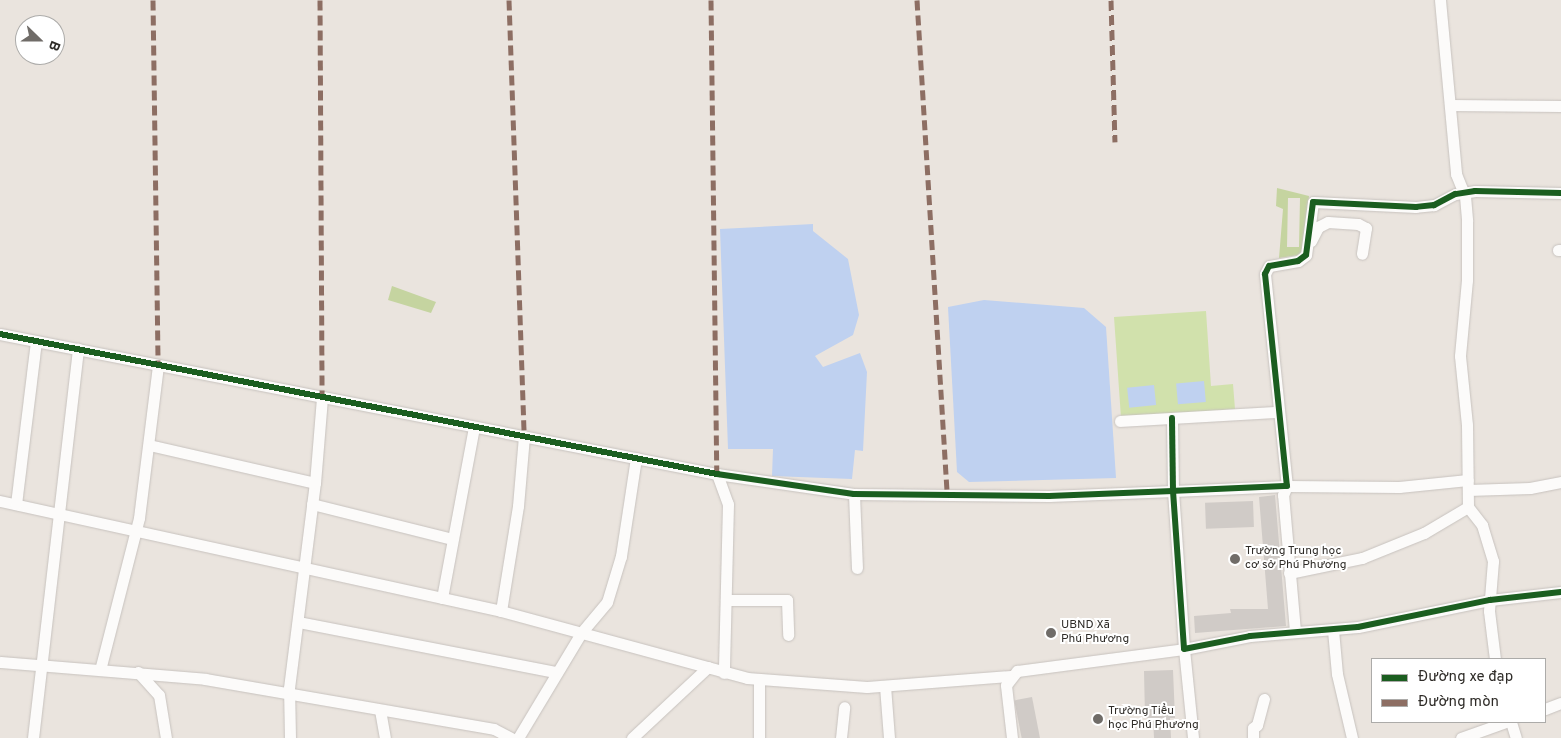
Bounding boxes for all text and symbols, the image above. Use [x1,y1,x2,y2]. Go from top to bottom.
north arrow [15,15,65,65]
text: B [44,38,63,53]
place label: Trường Trung học cơ sở Phú Phương [1245,545,1347,573]
marker: Trường Trung học cơ sở Phú Phương [1229,553,1241,565]
place label: UBND Xã Phú Phương [1061,619,1129,647]
marker: UBND Xã Phú Phương [1045,627,1057,639]
legend [1371,658,1546,723]
text: Đường xe đạp [1418,668,1513,687]
text: Đường mòn [1418,693,1499,712]
place label: Trường Tiểu học Phú Phương [1108,705,1199,733]
marker: Trường Tiểu học Phú Phương [1092,713,1104,725]

